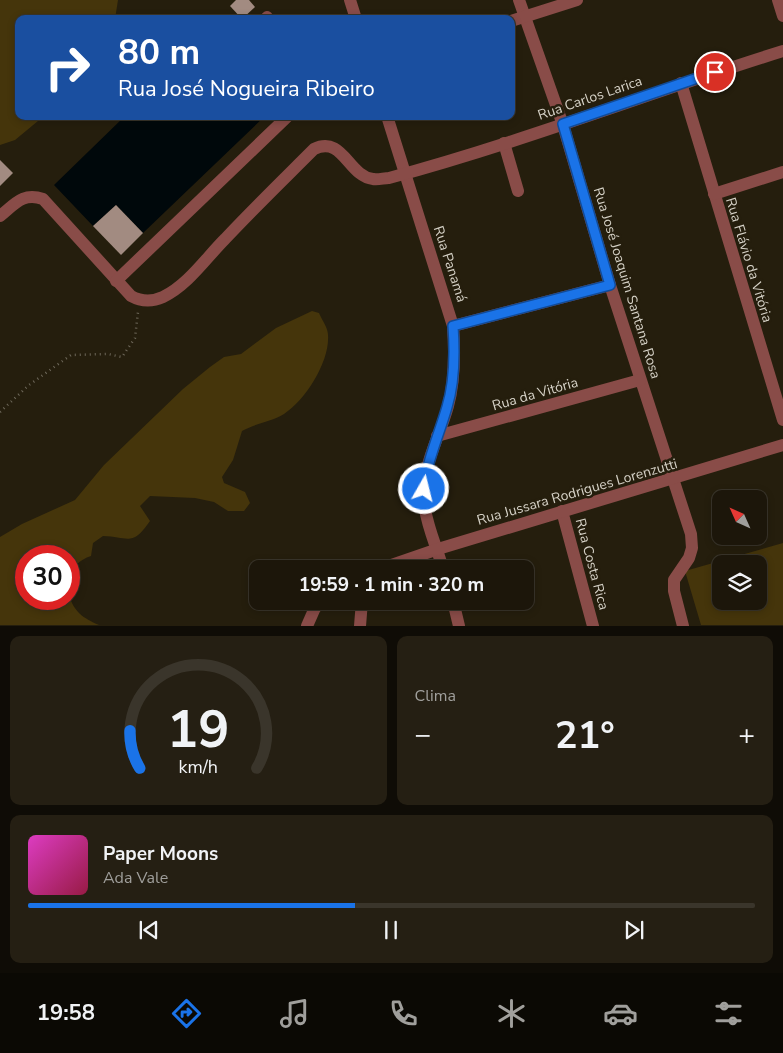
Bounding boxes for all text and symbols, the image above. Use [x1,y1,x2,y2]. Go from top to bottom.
text: 80 m [118,29,200,76]
icon: right [35,35,100,100]
pin [694,51,736,93]
icon: arrive [701,58,729,86]
street label: Rua Carlos Larica [535,71,645,125]
text: Rua José Nogueira Ribeiro [118,74,375,104]
street label: Rua José Joaquim Santana Rosa [589,185,665,381]
street label: Rua Flávio da Vitória [721,195,777,325]
street label: Rua Panamá [429,224,471,304]
street label: Rua da Vitória [490,373,580,415]
street label: Rua Jussara Rodrigues Lorenzutti [475,454,679,530]
position arrow [397,462,449,514]
north arrow [712,490,768,545]
map controls [712,490,767,610]
street label: Rua Costa Rica [571,516,613,612]
speed limit sign: 30 [15,545,80,610]
button: layers [712,555,767,610]
text: 19:59 · 1 min · 320 m [299,572,484,598]
text: Clima [415,685,456,707]
text: 19 [167,694,229,765]
text: 21° [555,710,615,761]
text: − [415,716,431,754]
text: + [738,716,755,754]
text: km/h [179,755,218,779]
text: Paper Moons [103,841,218,867]
text: Ada Vale [103,867,168,889]
icon: previous [135,916,163,944]
icon: pause [377,916,405,944]
icon: next [620,916,648,944]
icon: directions [169,996,204,1031]
icon: music [277,996,312,1031]
icon: phone [386,996,421,1031]
icon: climate [494,996,529,1031]
icon: car [603,996,638,1031]
icon: filters [711,996,746,1031]
text: 19:58 [37,998,95,1028]

